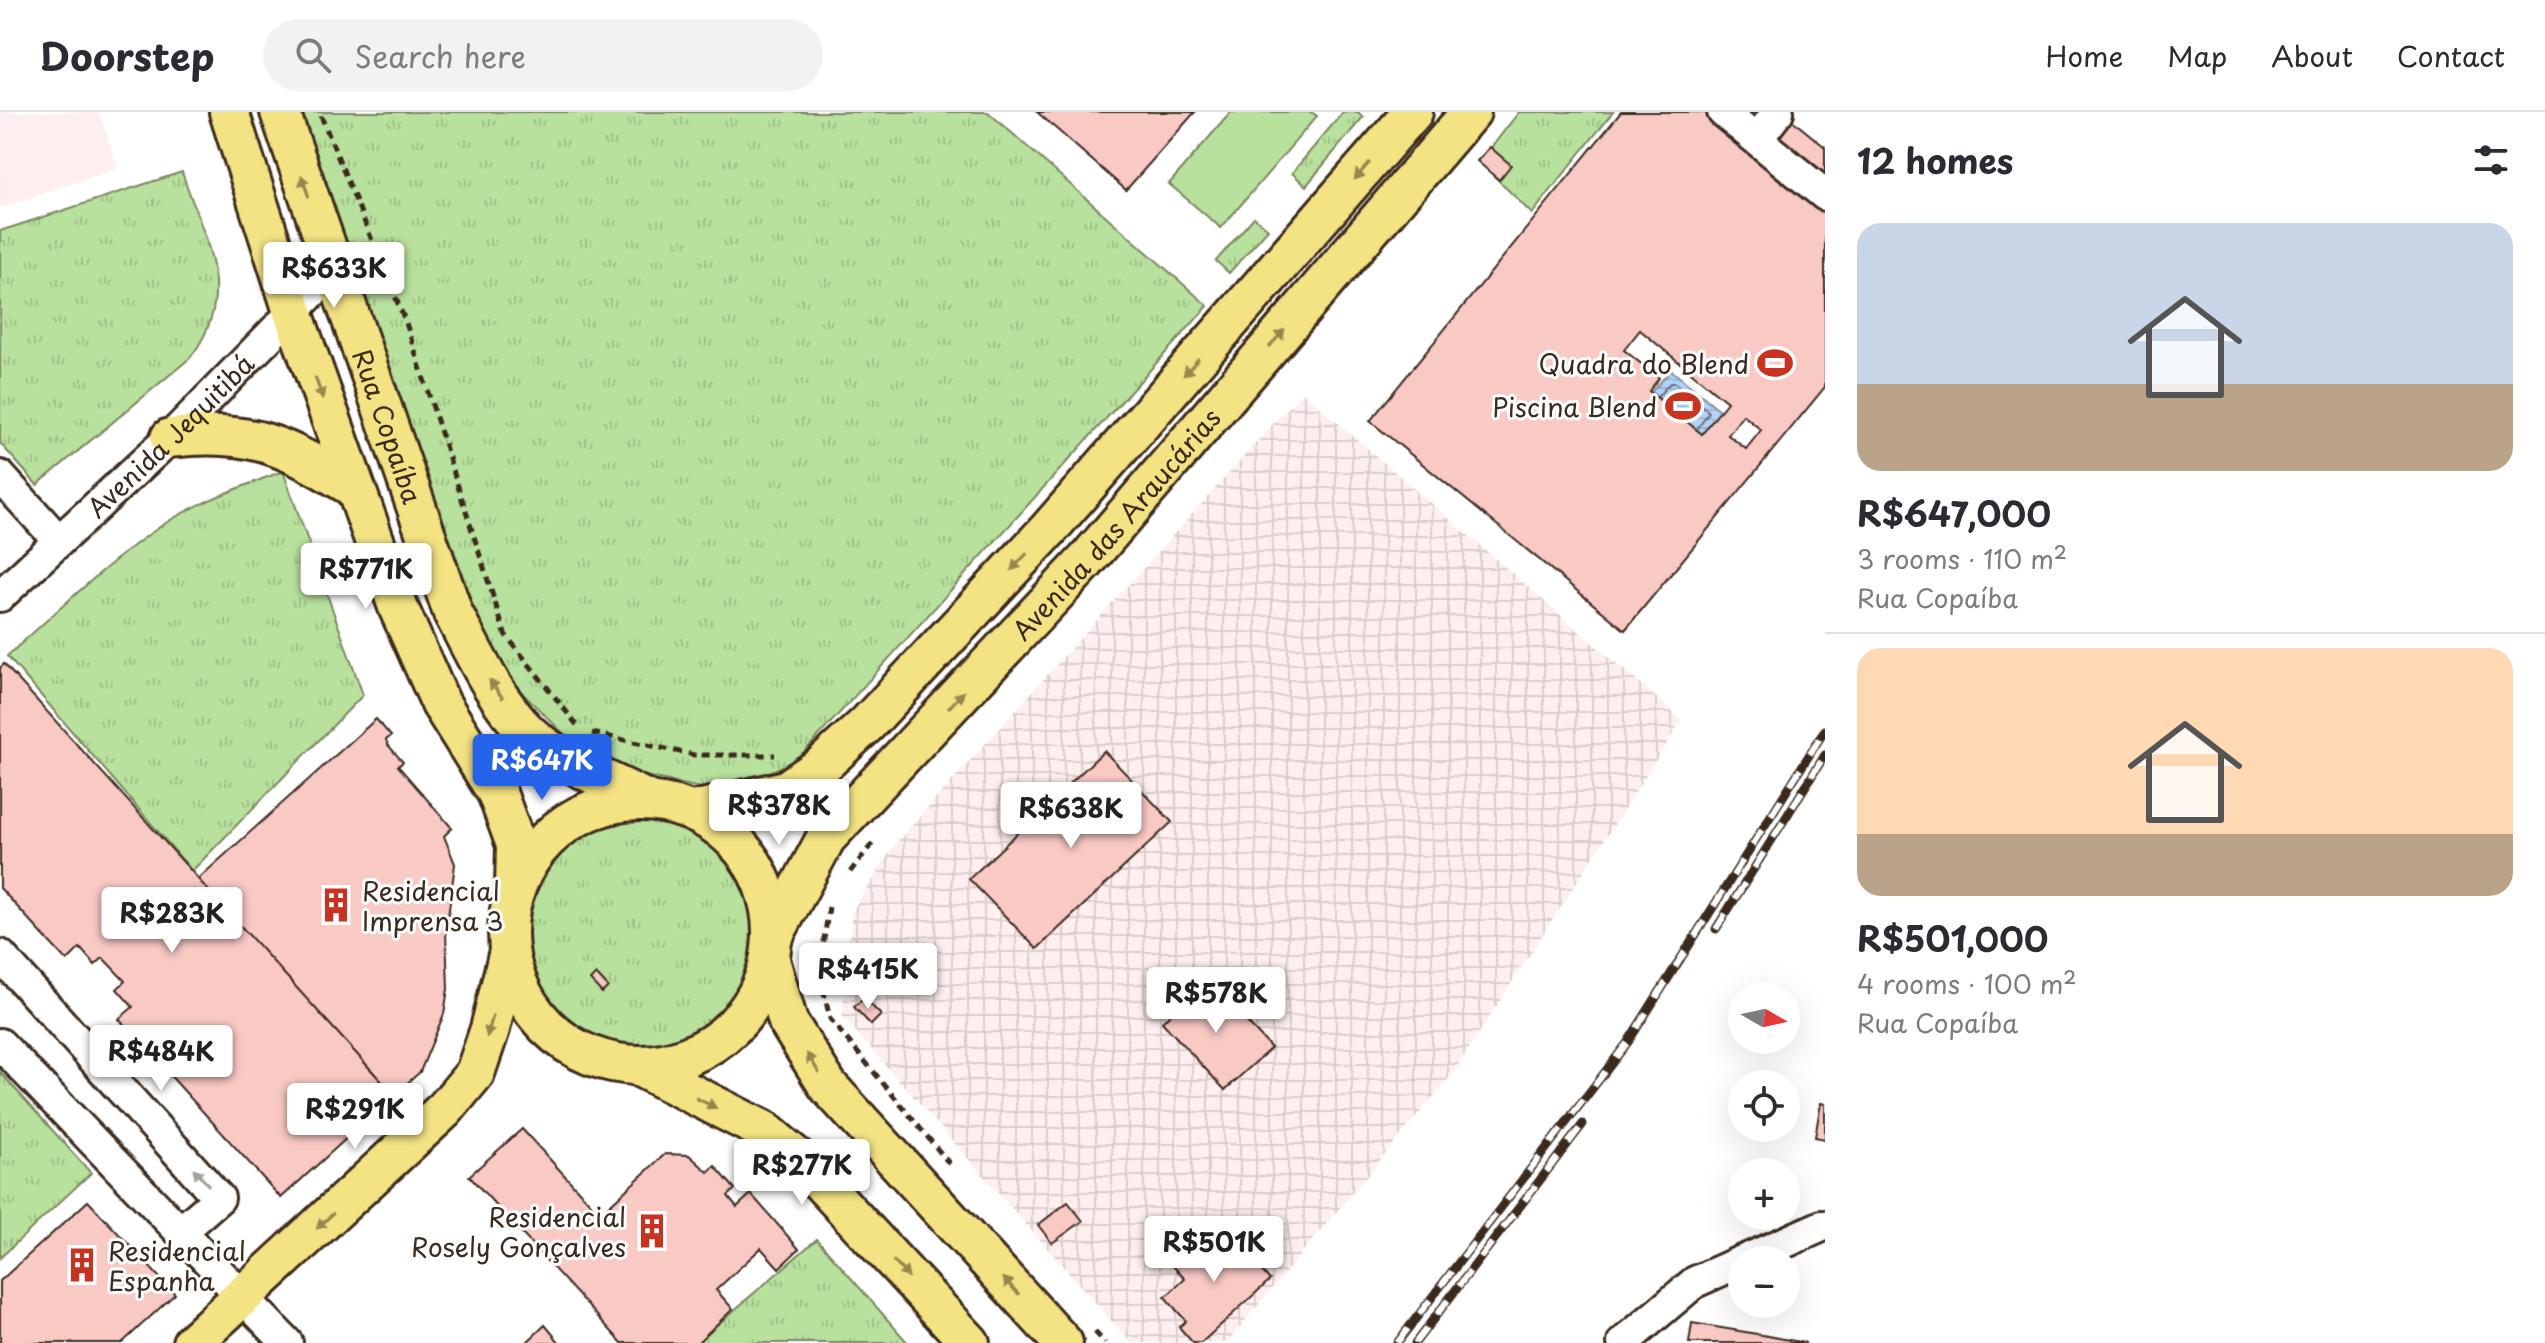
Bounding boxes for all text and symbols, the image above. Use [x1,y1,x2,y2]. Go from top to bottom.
search box [263,19,823,91]
text: Doorstep [40,27,215,84]
icon: search [291,33,335,77]
text: Search here [355,33,526,78]
text: Home [2045,34,2123,77]
text: Map [2167,34,2227,77]
text: About [2271,34,2353,77]
text: Contact [2397,34,2505,77]
text: 12 homes [1857,134,2013,186]
icon: filters [2469,138,2513,182]
one-way arrow [1353,161,1371,180]
one-way arrow [299,174,311,198]
pin: R$633K [269,242,399,310]
text: R$633K [281,248,387,287]
icon: home [2113,275,2257,419]
one-way arrow [1268,329,1286,348]
street label: Rua Copaíba [344,343,433,509]
street label: Avenida Jequitibá [77,344,263,526]
place label: Quadra do Blend [1538,344,1749,383]
sports icon: Quadra do Blend [1756,344,1794,382]
one-way arrow [1183,356,1200,376]
one-way arrow [313,377,325,401]
place label: Piscina Blend [1492,387,1657,426]
sports icon: Piscina Blend [1664,387,1702,425]
street label: Avenida das Araucárias [1002,399,1229,648]
text: R$647,000 [1857,487,2051,539]
text: 3 rooms · 110 m² [1857,539,2067,578]
pin: R$771K [301,543,431,611]
text: R$771K [319,549,413,588]
one-way arrow [1010,552,1028,571]
text: Rua Copaíba [1857,578,2018,617]
one-way arrow [489,679,505,700]
one-way arrow [946,691,965,710]
icon: home [2113,700,2257,844]
pin: R$647K [477,734,607,802]
text: R$647K [491,740,593,779]
pin: R$378K [714,779,844,847]
pin: R$638K [1006,782,1136,850]
text: R$378K [727,785,831,824]
text: R$638K [1019,788,1124,827]
place label: Residencial Imprensa 3 [362,871,503,940]
building icon: Residencial Imprensa 3 [317,886,355,924]
pin: R$283K [107,887,237,955]
text: R$283K [119,893,225,932]
text: R$501,000 [1857,912,2049,964]
pin: R$415K [803,943,933,1011]
text: R$415K [817,949,919,988]
text: 4 rooms · 100 m² [1857,964,2077,1003]
pin: R$578K [1151,967,1281,1035]
text: R$578K [1164,973,1268,1012]
north arrow [1728,982,1800,1054]
map controls [1728,982,1800,1318]
text: Rua Copaíba [1857,1003,2018,1042]
one-way arrow [483,1015,496,1039]
pin: R$484K [96,1025,226,1093]
text: R$484K [108,1031,214,1070]
one-way arrow [807,1052,821,1074]
button: locate [1728,1070,1800,1142]
pin: R$291K [290,1083,420,1151]
text: R$291K [305,1089,405,1128]
one-way arrow [695,1096,718,1109]
pin: R$277K [737,1139,867,1207]
text: R$277K [752,1145,852,1184]
button: + [1728,1158,1800,1230]
one-way arrow [192,1168,210,1187]
place label: Residencial Rosely Gonçalves [411,1197,626,1266]
one-way arrow [316,1211,335,1230]
building icon: Residencial Rosely Gonçalves [633,1212,671,1250]
pin: R$501K [1149,1216,1279,1284]
text: R$501K [1162,1222,1266,1261]
place label: Residencial Espanha [108,1231,246,1300]
building icon: Residencial Espanha [63,1246,101,1284]
button: − [1728,1246,1800,1318]
one-way arrow [892,1259,910,1278]
one-way arrow [1002,1276,1020,1295]

